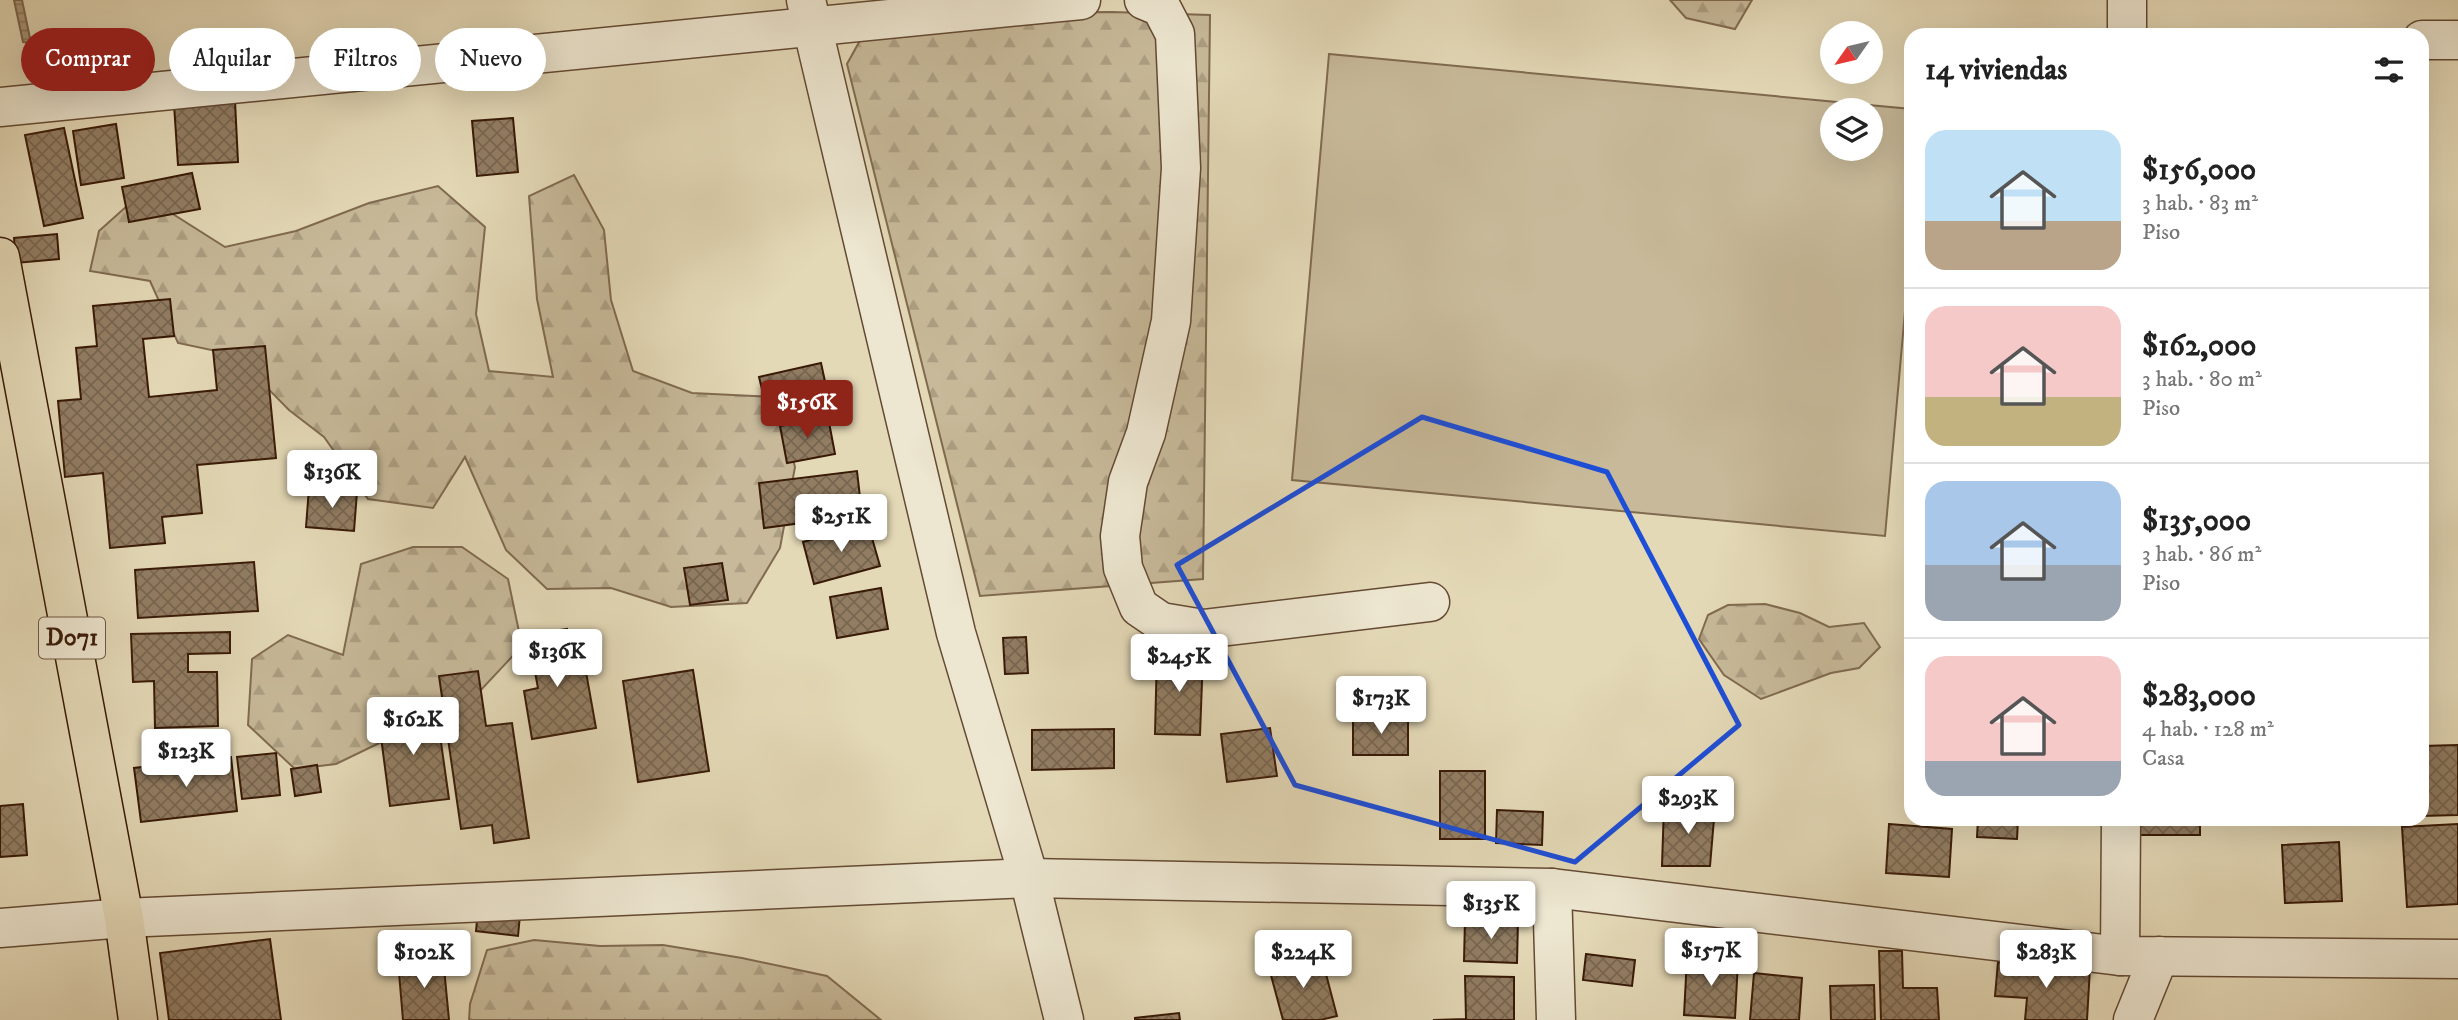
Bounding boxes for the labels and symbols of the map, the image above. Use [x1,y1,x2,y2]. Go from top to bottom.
north arrow [1820,21,1883,84]
pin: $156K [758,380,856,440]
pin: $136K [283,450,381,510]
pin: $251K [792,494,890,554]
road number: D071 [39,618,105,658]
pin: $136K [508,630,606,689]
pin: $245K [1130,634,1228,694]
pin: $173K [1332,676,1430,736]
pin: $162K [364,698,462,757]
pin: $123K [137,730,235,789]
pin: $293K [1639,776,1737,836]
pin: $135K [1442,881,1540,941]
pin: $157K [1662,928,1760,988]
pin: $102K [375,930,473,990]
pin: $224K [1254,930,1352,990]
pin: $283K [1997,930,2095,990]

